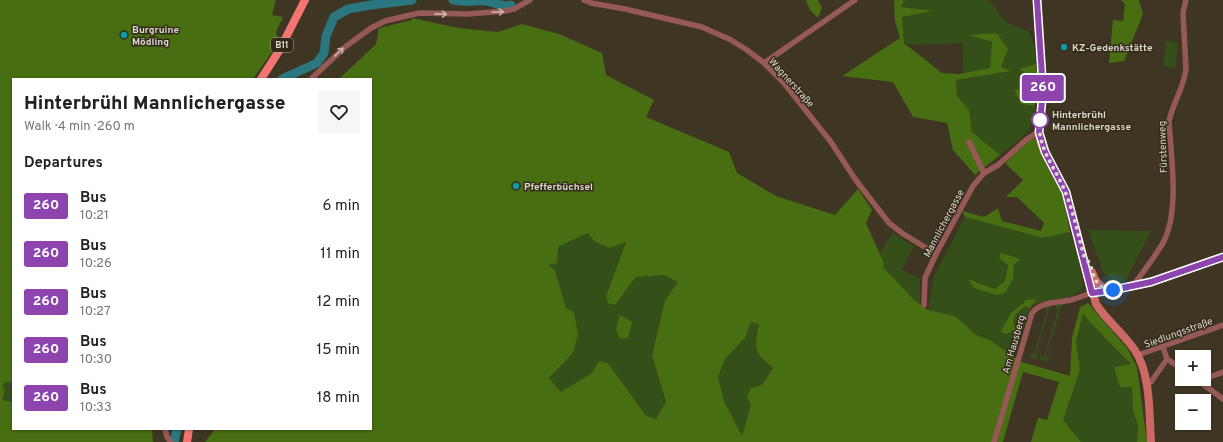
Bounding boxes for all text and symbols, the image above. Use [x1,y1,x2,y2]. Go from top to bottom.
one-way arrow [491,8,504,15]
one-way arrow [434,10,447,18]
place label: Burgruine Mödling [132,24,179,49]
marker: Burgruine Mödling [119,30,129,40]
road number: B11 [271,38,293,52]
marker: KZ-Gedenkstätte [1059,42,1069,52]
place label: KZ-Gedenkstätte [1072,42,1153,55]
one-way arrow [334,48,344,57]
street label: Wagnerstraße [765,56,817,110]
line badge: 260 [1020,75,1066,101]
text: 260 [1030,79,1056,96]
button: heart [318,91,360,133]
text: Hinterbrühl Mannlichergasse [24,92,285,116]
place label: Hinterbrühl Mannlichergasse [1052,109,1131,134]
marker: Hinterbrühl Mannlichergasse [1031,111,1049,129]
text: Walk · 4 min · 260 m [24,119,135,135]
street label: Fürstenweg [1156,121,1171,173]
text: Departures [24,154,103,173]
marker: Pfefferbüchsel [511,181,521,191]
place label: Pfefferbüchsel [524,181,593,194]
street label: Mannlichergasse [921,187,968,260]
text: Bus [80,189,107,208]
text: 260 [33,197,59,214]
text: 6 min [323,197,360,216]
text: 10:21 [80,208,109,224]
text: Bus [80,237,107,256]
text: 260 [33,245,59,262]
text: 11 min [320,245,360,264]
text: 10:26 [80,256,112,272]
your location [1103,280,1123,300]
text: Bus [80,285,107,304]
text: 260 [33,293,59,310]
text: 12 min [317,293,360,312]
text: 10:27 [80,304,111,320]
street label: Am Hausberg [1000,314,1029,375]
street label: Siedlungsstraße [1142,315,1215,352]
text: Bus [80,333,107,352]
text: 260 [33,341,59,358]
text: 15 min [317,341,360,360]
map controls [1175,350,1211,430]
button: + [1175,350,1211,386]
text: 10:30 [80,352,112,368]
text: Bus [80,381,107,400]
text: 260 [33,389,59,406]
text: 18 min [317,389,360,408]
button: − [1175,394,1211,430]
text: 10:33 [80,400,112,416]

